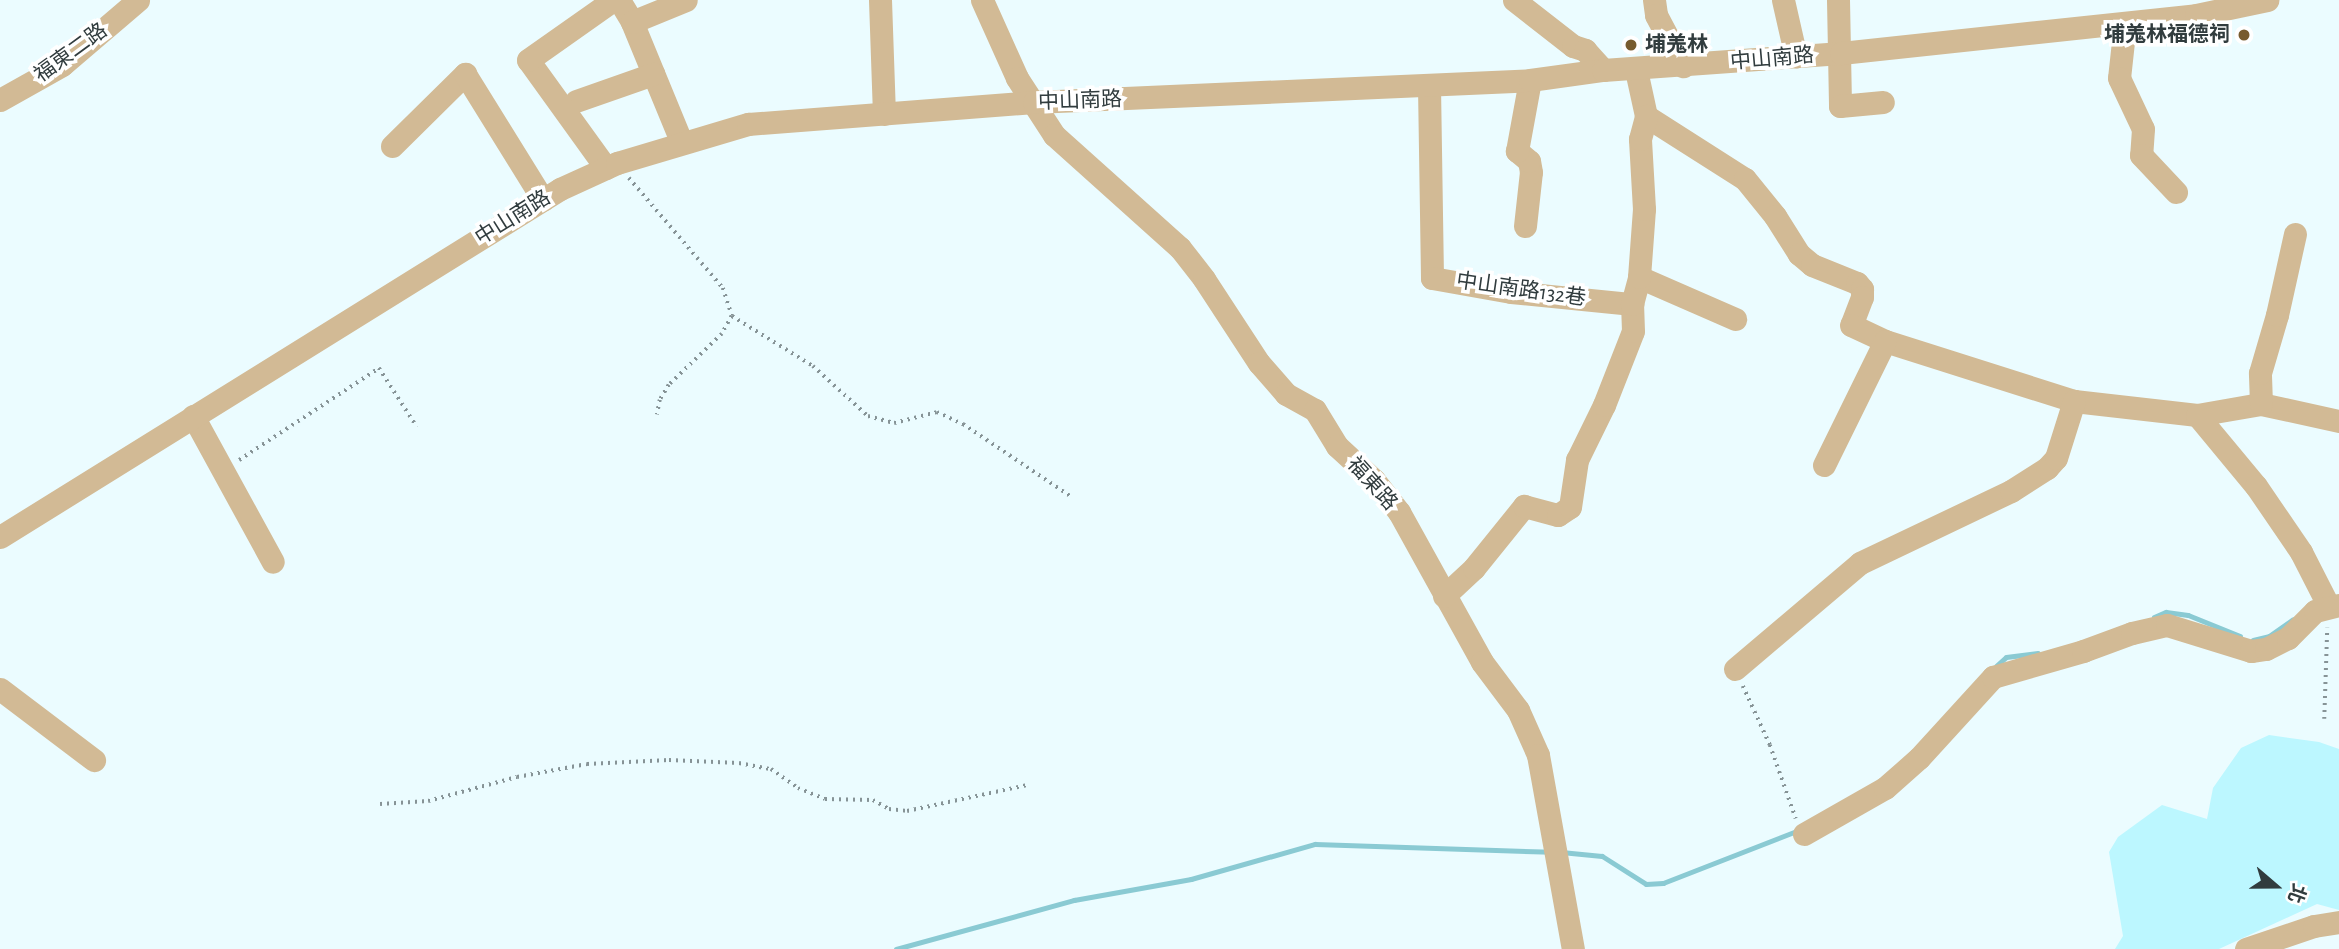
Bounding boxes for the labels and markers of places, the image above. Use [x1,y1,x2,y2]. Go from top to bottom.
place label: 埔羗林福德祠 [2104,22,2230,48]
marker: 埔羗林福德祠 [2236,27,2252,43]
place label: 埔羗林 [1645,32,1708,58]
marker: 埔羗林 [1623,37,1639,53]

